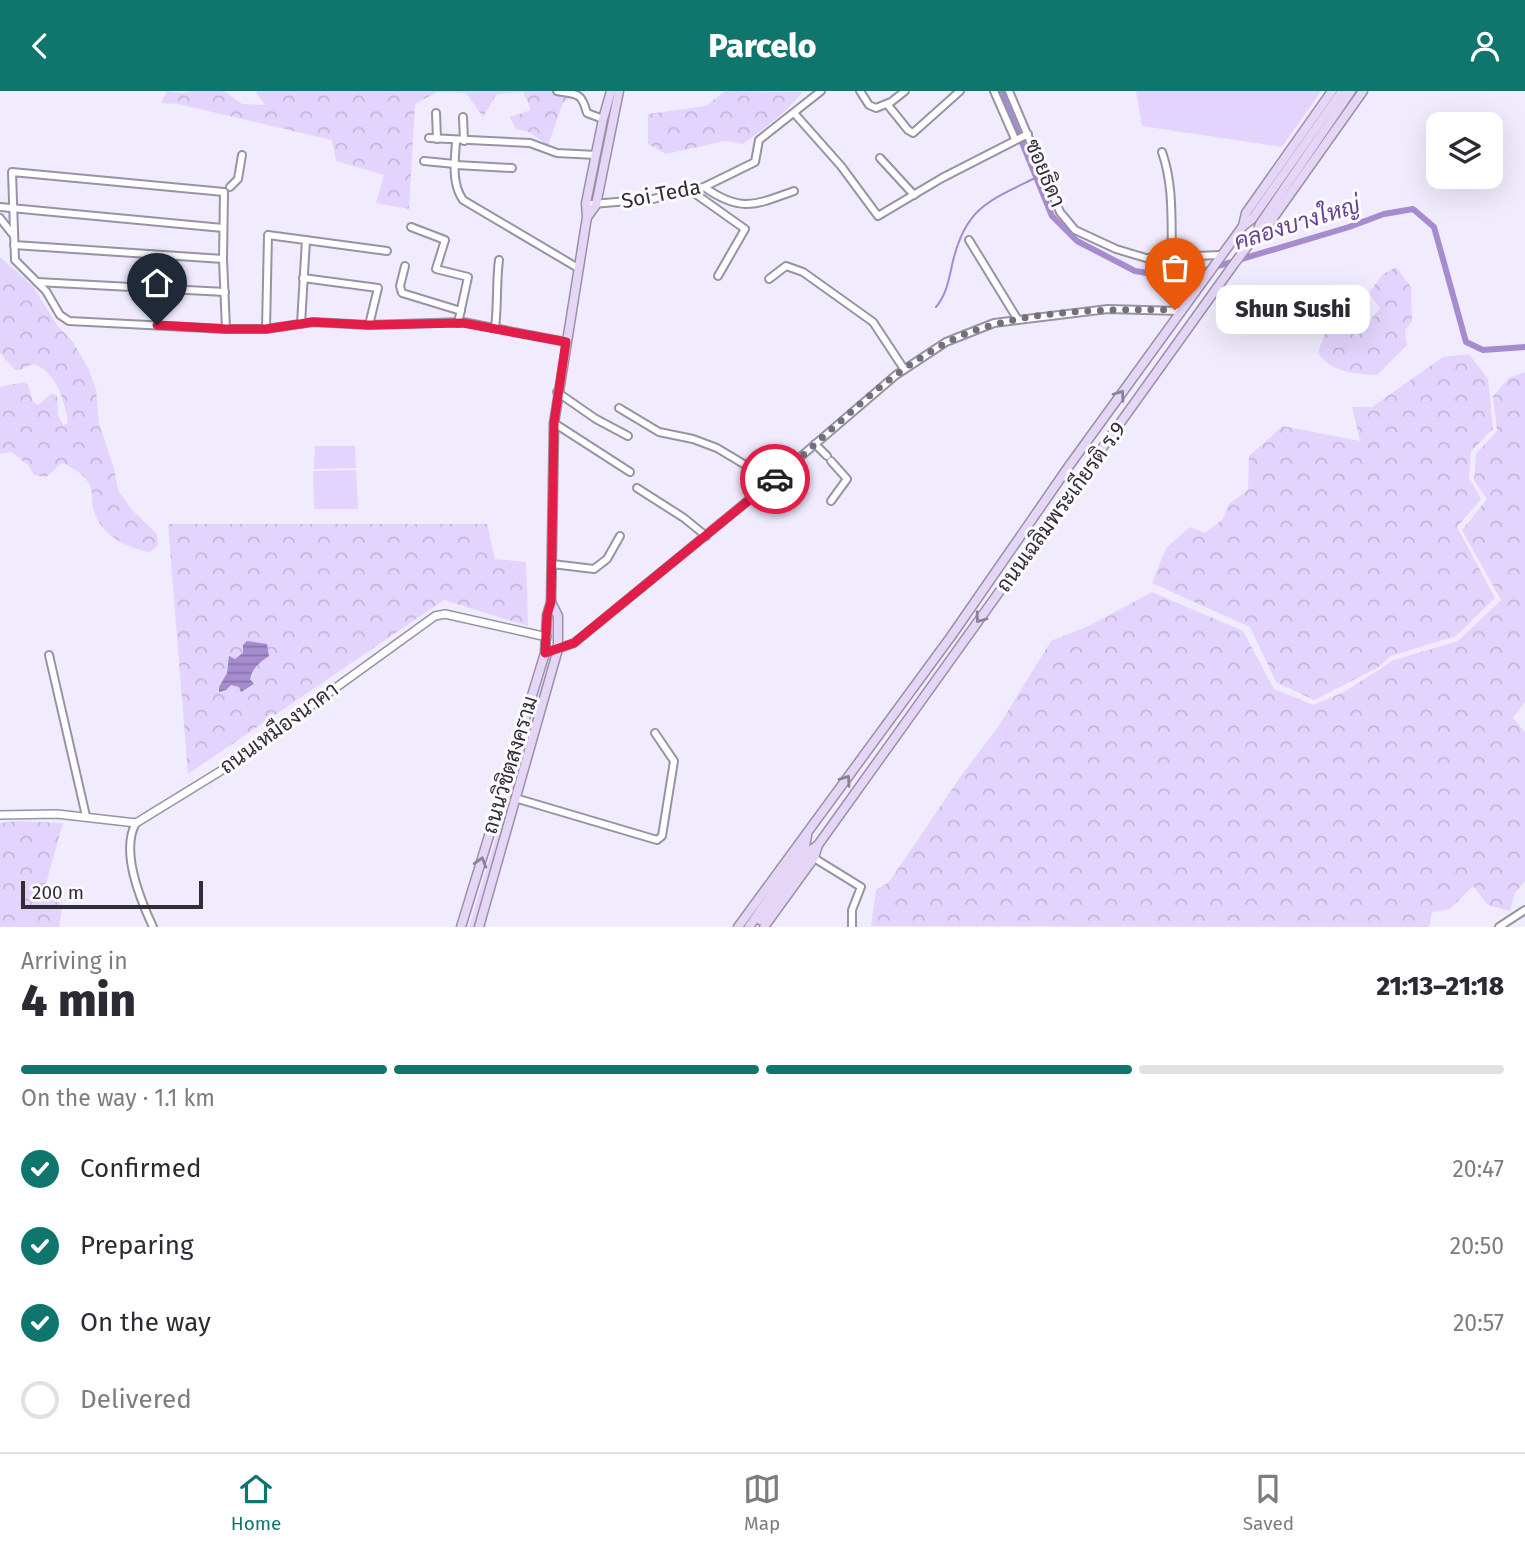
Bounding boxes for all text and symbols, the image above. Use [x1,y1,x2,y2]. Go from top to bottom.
icon: back [21,27,59,65]
text: Parcelo [709,27,816,65]
icon: person [1466,27,1504,65]
map controls [1426,112,1503,189]
button: layers [1426,112,1503,189]
street label: ซอยธิดา [1019,135,1071,211]
street label: Soi Teda [619,174,703,214]
water label: คลองบางใหญ่ [1230,188,1364,255]
pin [1145,238,1205,310]
icon: bag [1156,249,1194,287]
pin [127,253,187,325]
icon: home [138,264,176,302]
callout: Shun Sushi [1217,285,1371,335]
text: Shun Sushi [1235,295,1351,323]
one-way arrow [1112,390,1124,403]
street label: ถนนเฉลิมพระเกียรติ ร.9 [991,417,1131,597]
courier [740,444,810,514]
icon: car [756,460,794,498]
one-way arrow [976,610,988,623]
street label: ถนนเหมืองนาคา [214,676,343,780]
street label: ถนนวิชิตสงคราม [477,693,543,837]
one-way arrow [838,775,850,788]
one-way arrow [472,856,487,868]
scale bar [21,878,203,910]
text: 200 m [32,881,84,904]
text: Arriving in [21,947,128,975]
text: 21:13–21:18 [1376,971,1504,1002]
text: 4 min [21,973,136,1028]
text: On the way · 1.1 km [21,1084,215,1112]
icon: check [21,1150,59,1188]
text: Confirmed [80,1153,201,1184]
text: 20:47 [1452,1155,1504,1183]
icon: check [21,1227,59,1265]
text: Preparing [80,1230,193,1261]
text: 20:50 [1450,1232,1504,1260]
icon: check [21,1304,59,1342]
text: On the way [80,1307,211,1338]
text: 20:57 [1453,1309,1504,1337]
text: Delivered [80,1384,192,1415]
tab: Home [231,1470,281,1535]
tab: Map [743,1470,781,1535]
tab: Saved [1243,1470,1294,1535]

